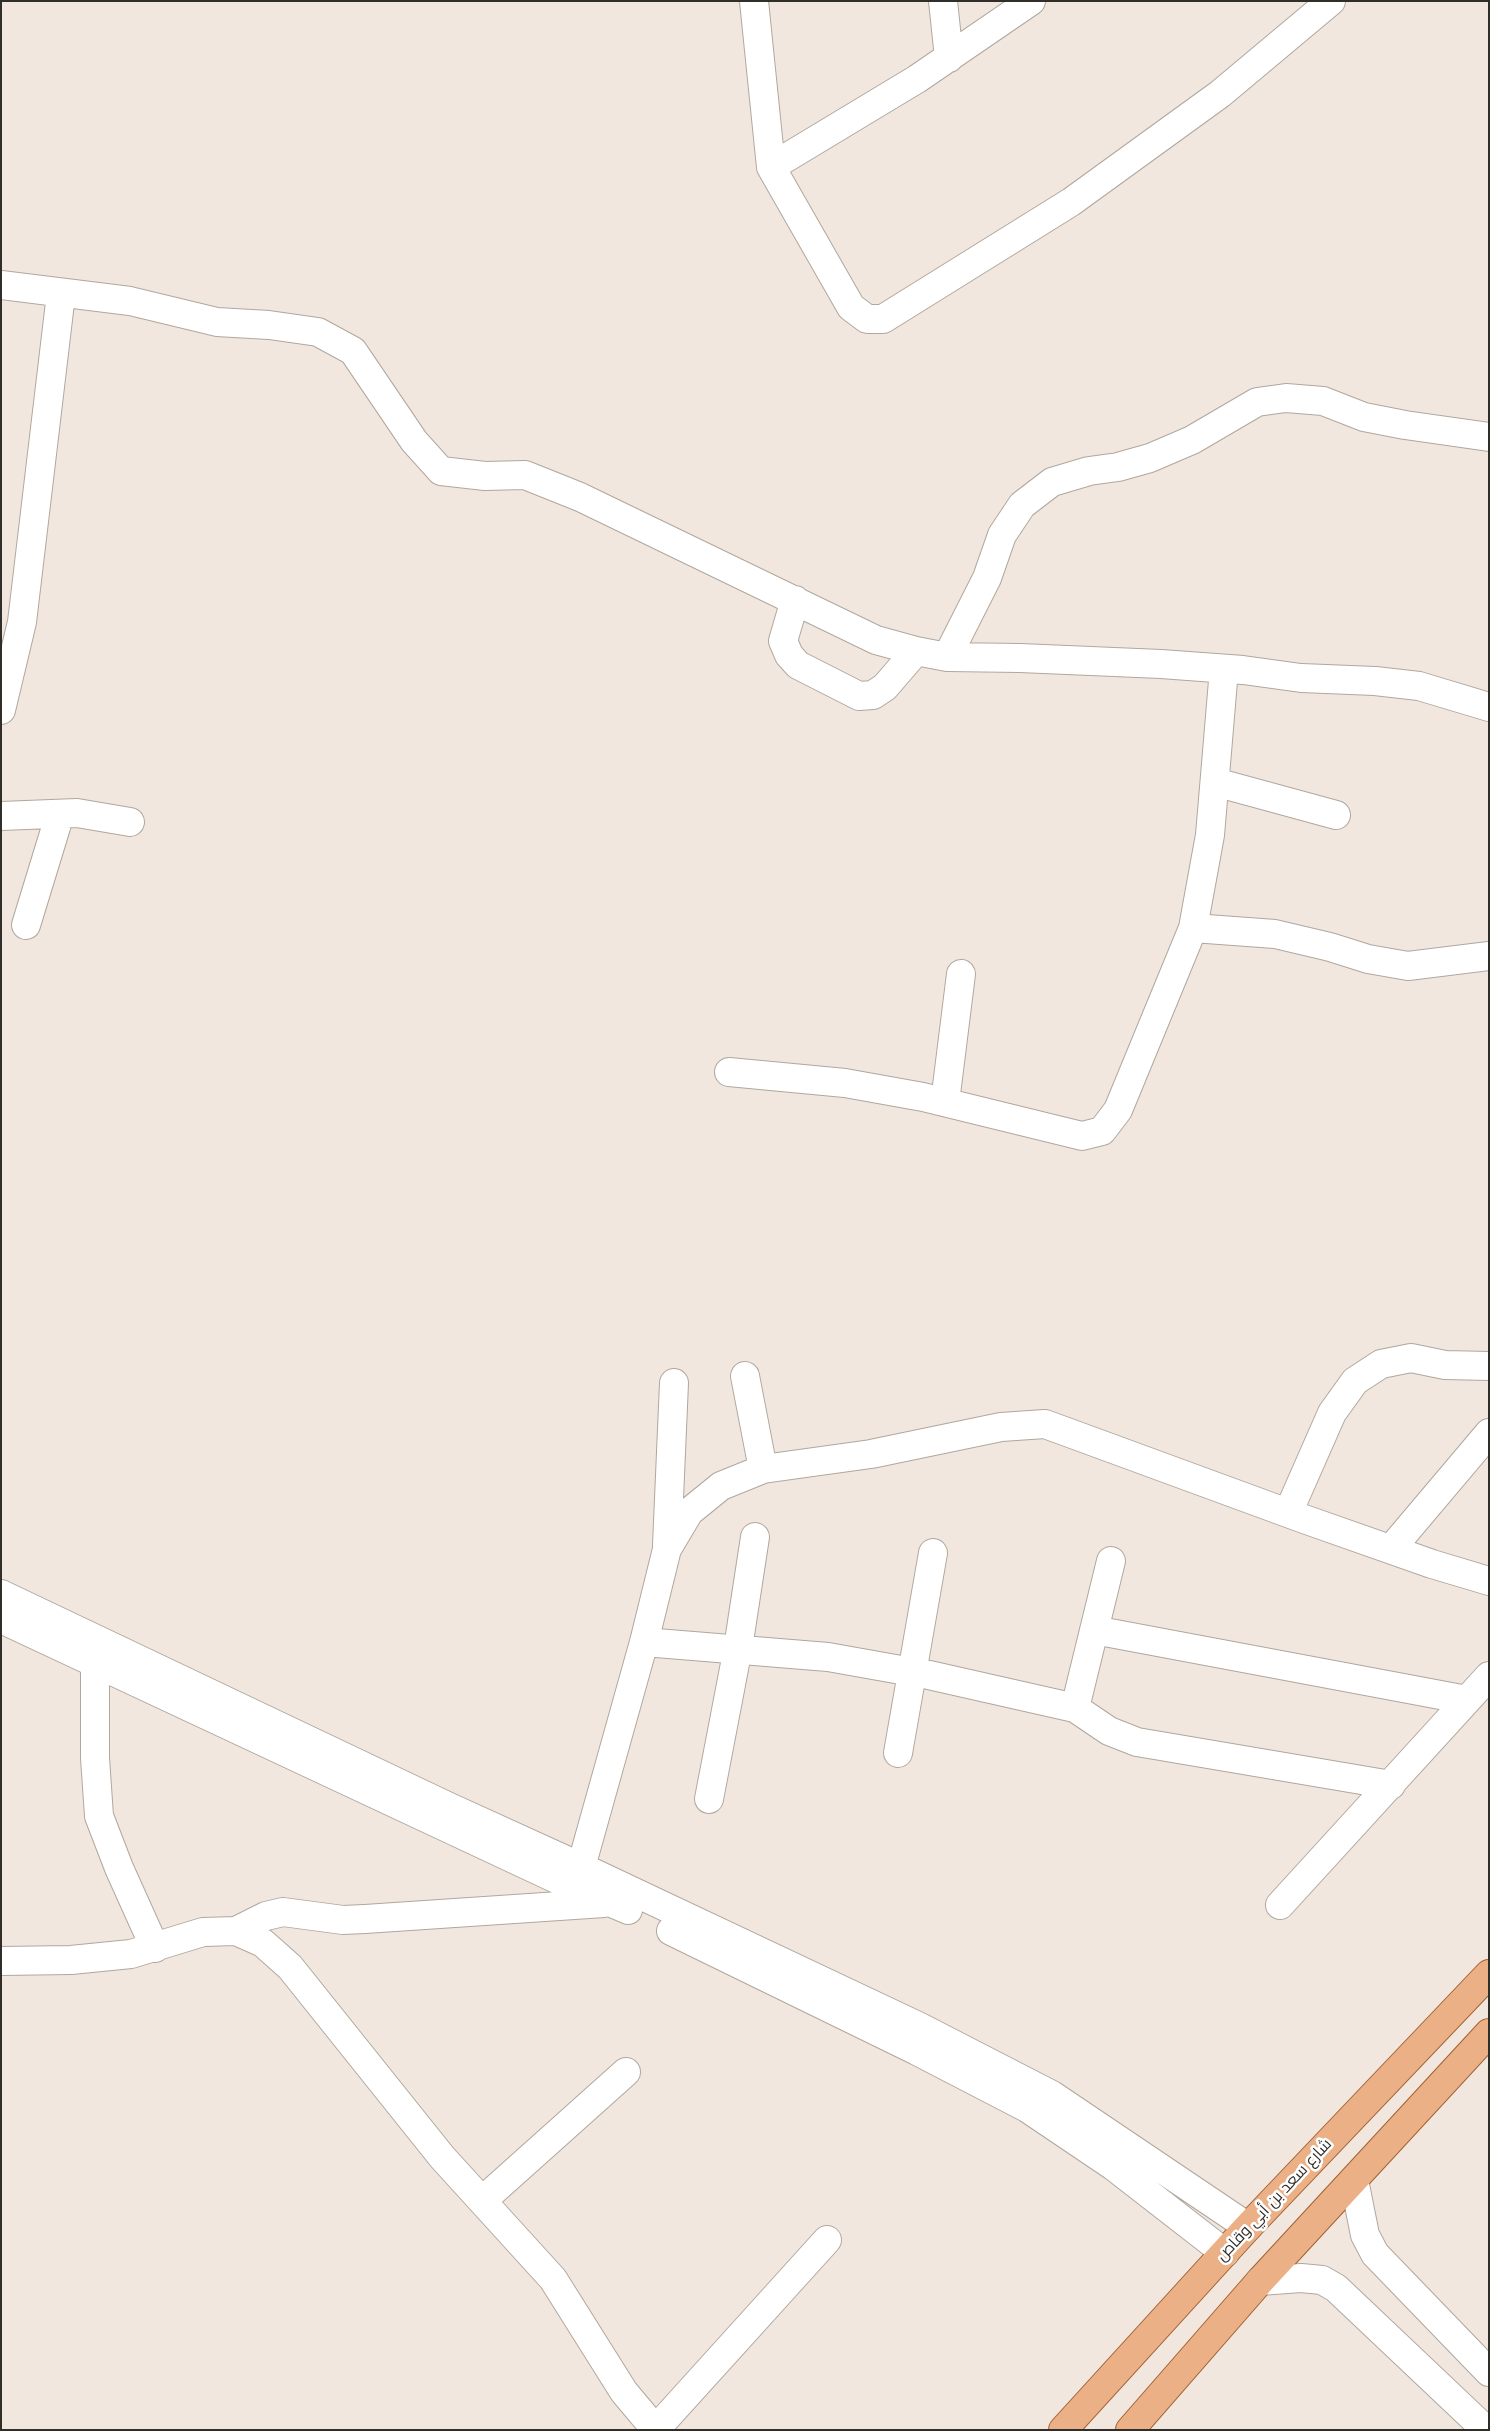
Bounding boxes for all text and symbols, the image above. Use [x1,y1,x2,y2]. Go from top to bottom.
street label: شارع سعد بن أبي وقاص [1212,2135,1336,2265]

